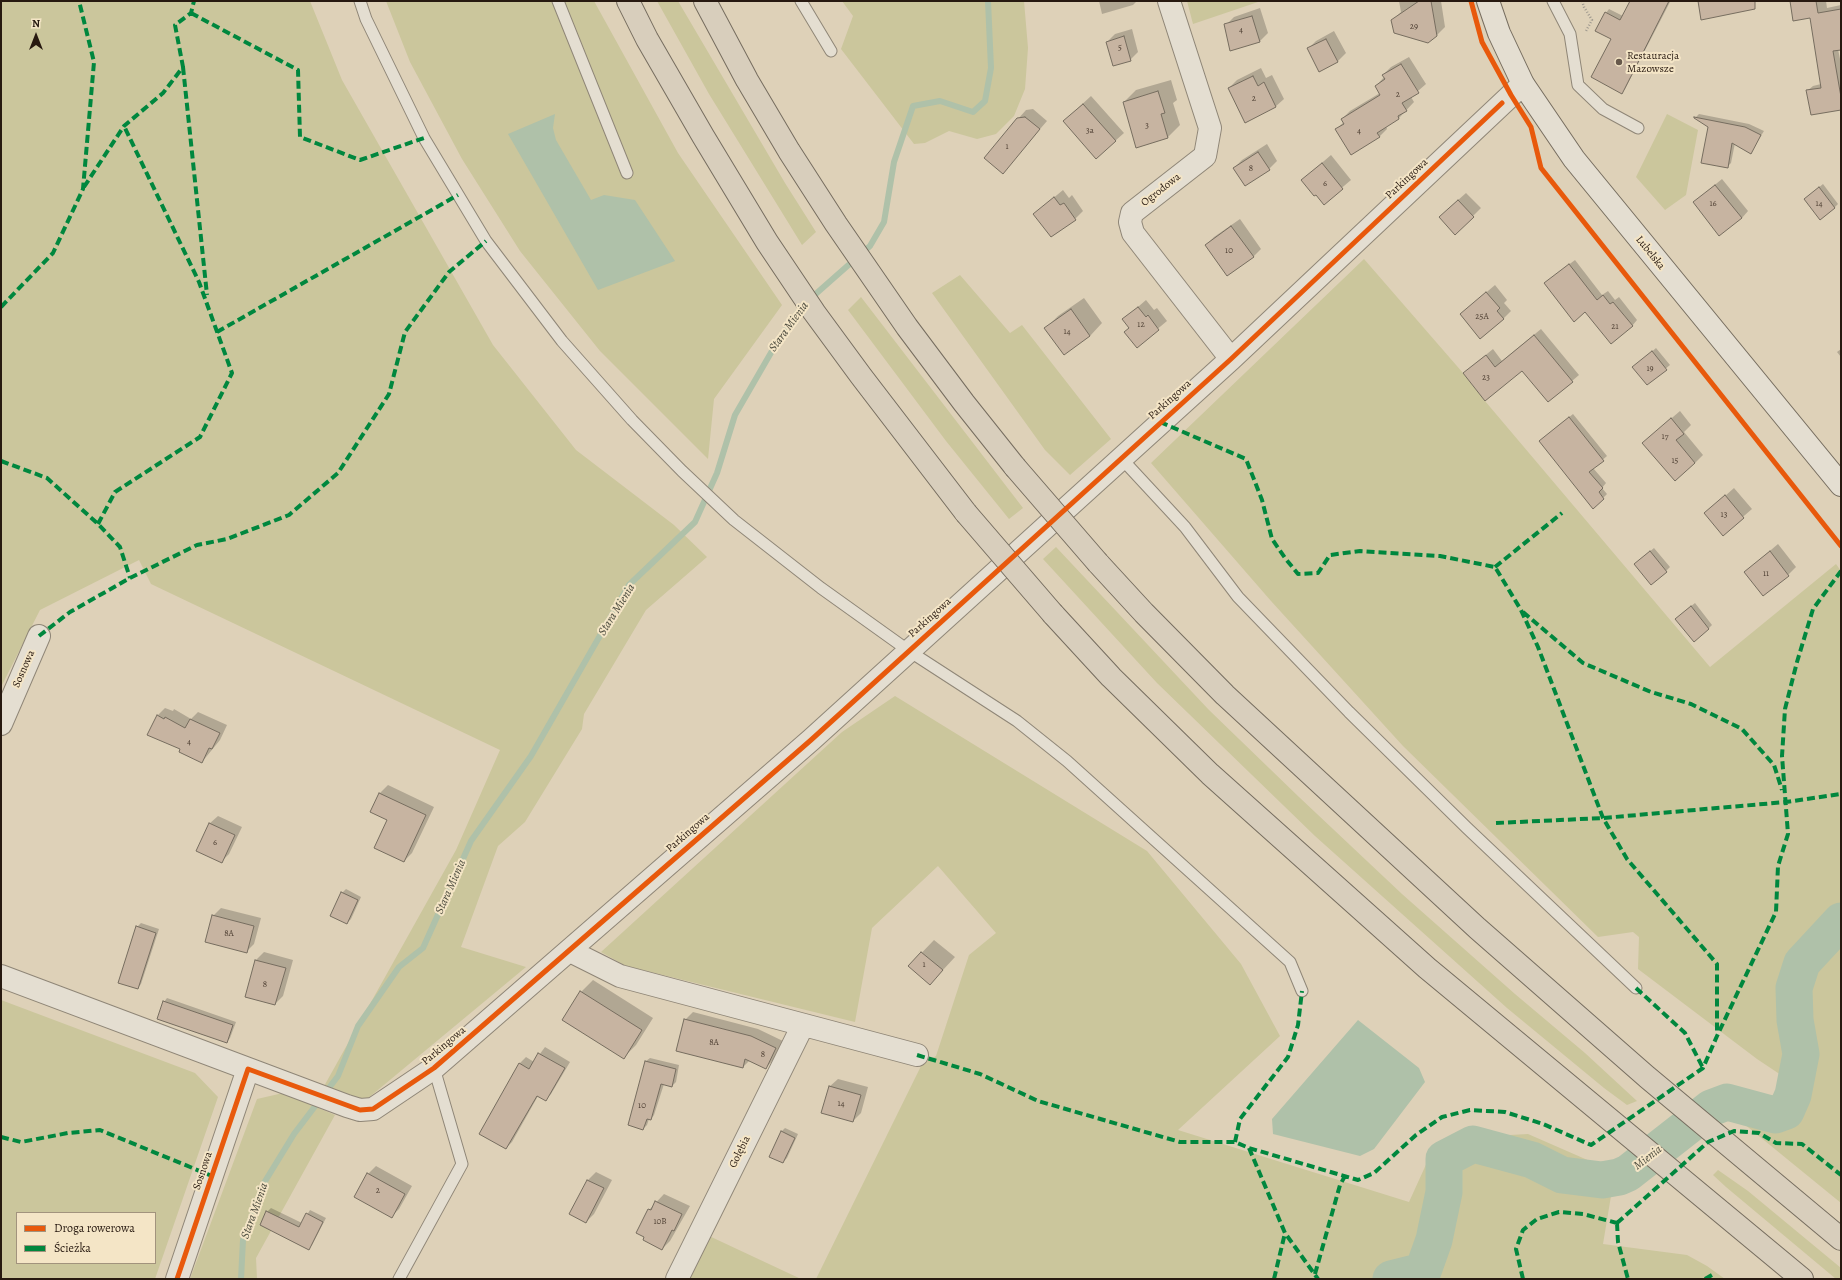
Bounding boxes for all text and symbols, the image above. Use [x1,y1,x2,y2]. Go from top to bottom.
north arrow [16,16,56,56]
text: N [32,16,40,31]
house number: 29 [1410,22,1418,32]
house number: 4 [1239,25,1243,35]
house number: 5 [1118,43,1122,53]
place label: Restauracja Mazowsze [1627,49,1679,75]
marker: Restauracja Mazowsze [1614,57,1624,67]
house number: 2 [1396,90,1400,100]
house number: 2 [1252,94,1256,104]
house number: 3 [1145,121,1149,131]
house number: 3a [1086,126,1094,136]
house number: 4 [1357,126,1361,136]
house number: 1 [1005,142,1009,152]
street label: Parkingowa [1383,156,1431,202]
house number: 8 [1249,164,1253,174]
street label: Ogrodowa [1139,170,1183,210]
house number: 6 [1323,179,1327,189]
house number: 16 [1709,199,1717,209]
house number: 14 [1815,199,1823,209]
street label: Lubelska [1632,233,1668,273]
house number: 10 [1225,246,1233,256]
water label: Stara Mienia [766,299,812,355]
house number: 25A [1475,312,1489,322]
house number: 12 [1137,320,1145,330]
house number: 21 [1611,322,1619,332]
house number: 14 [1063,327,1071,337]
house number: 19 [1646,364,1654,374]
house number: 23 [1482,373,1490,383]
street label: Parkingowa [1146,377,1194,423]
house number: 17 [1662,432,1668,442]
house number: 15 [1672,456,1678,466]
house number: 13 [1721,510,1727,520]
house number: 11 [1763,569,1769,579]
water label: Stara Mienia [595,581,639,639]
street label: Parkingowa [906,595,954,641]
street label: Sosnowa [10,648,38,690]
house number: 4 [187,737,191,747]
street label: Parkingowa [664,811,712,855]
house number: 6 [213,838,217,848]
water label: Stara Mienia [433,857,469,917]
house number: 8A [224,929,234,939]
house number: 1 [922,960,926,970]
house number: 8 [263,980,267,990]
street label: Parkingowa [419,1024,469,1068]
house number: 8A [709,1038,719,1048]
house number: 8 [761,1050,765,1060]
house number: 14 [837,1099,845,1109]
house number: 10 [638,1101,646,1111]
street label: Gołębia [727,1134,753,1170]
water label: Mienia [1631,1143,1665,1173]
street label: Sosnowa [190,1150,216,1192]
water label: Stara Mienia [238,1181,272,1241]
house number: 2 [376,1186,380,1196]
legend [16,1212,156,1264]
house number: 10B [653,1217,667,1227]
text: Droga rowerowa [54,1220,135,1236]
text: Ścieżka [54,1240,91,1256]

